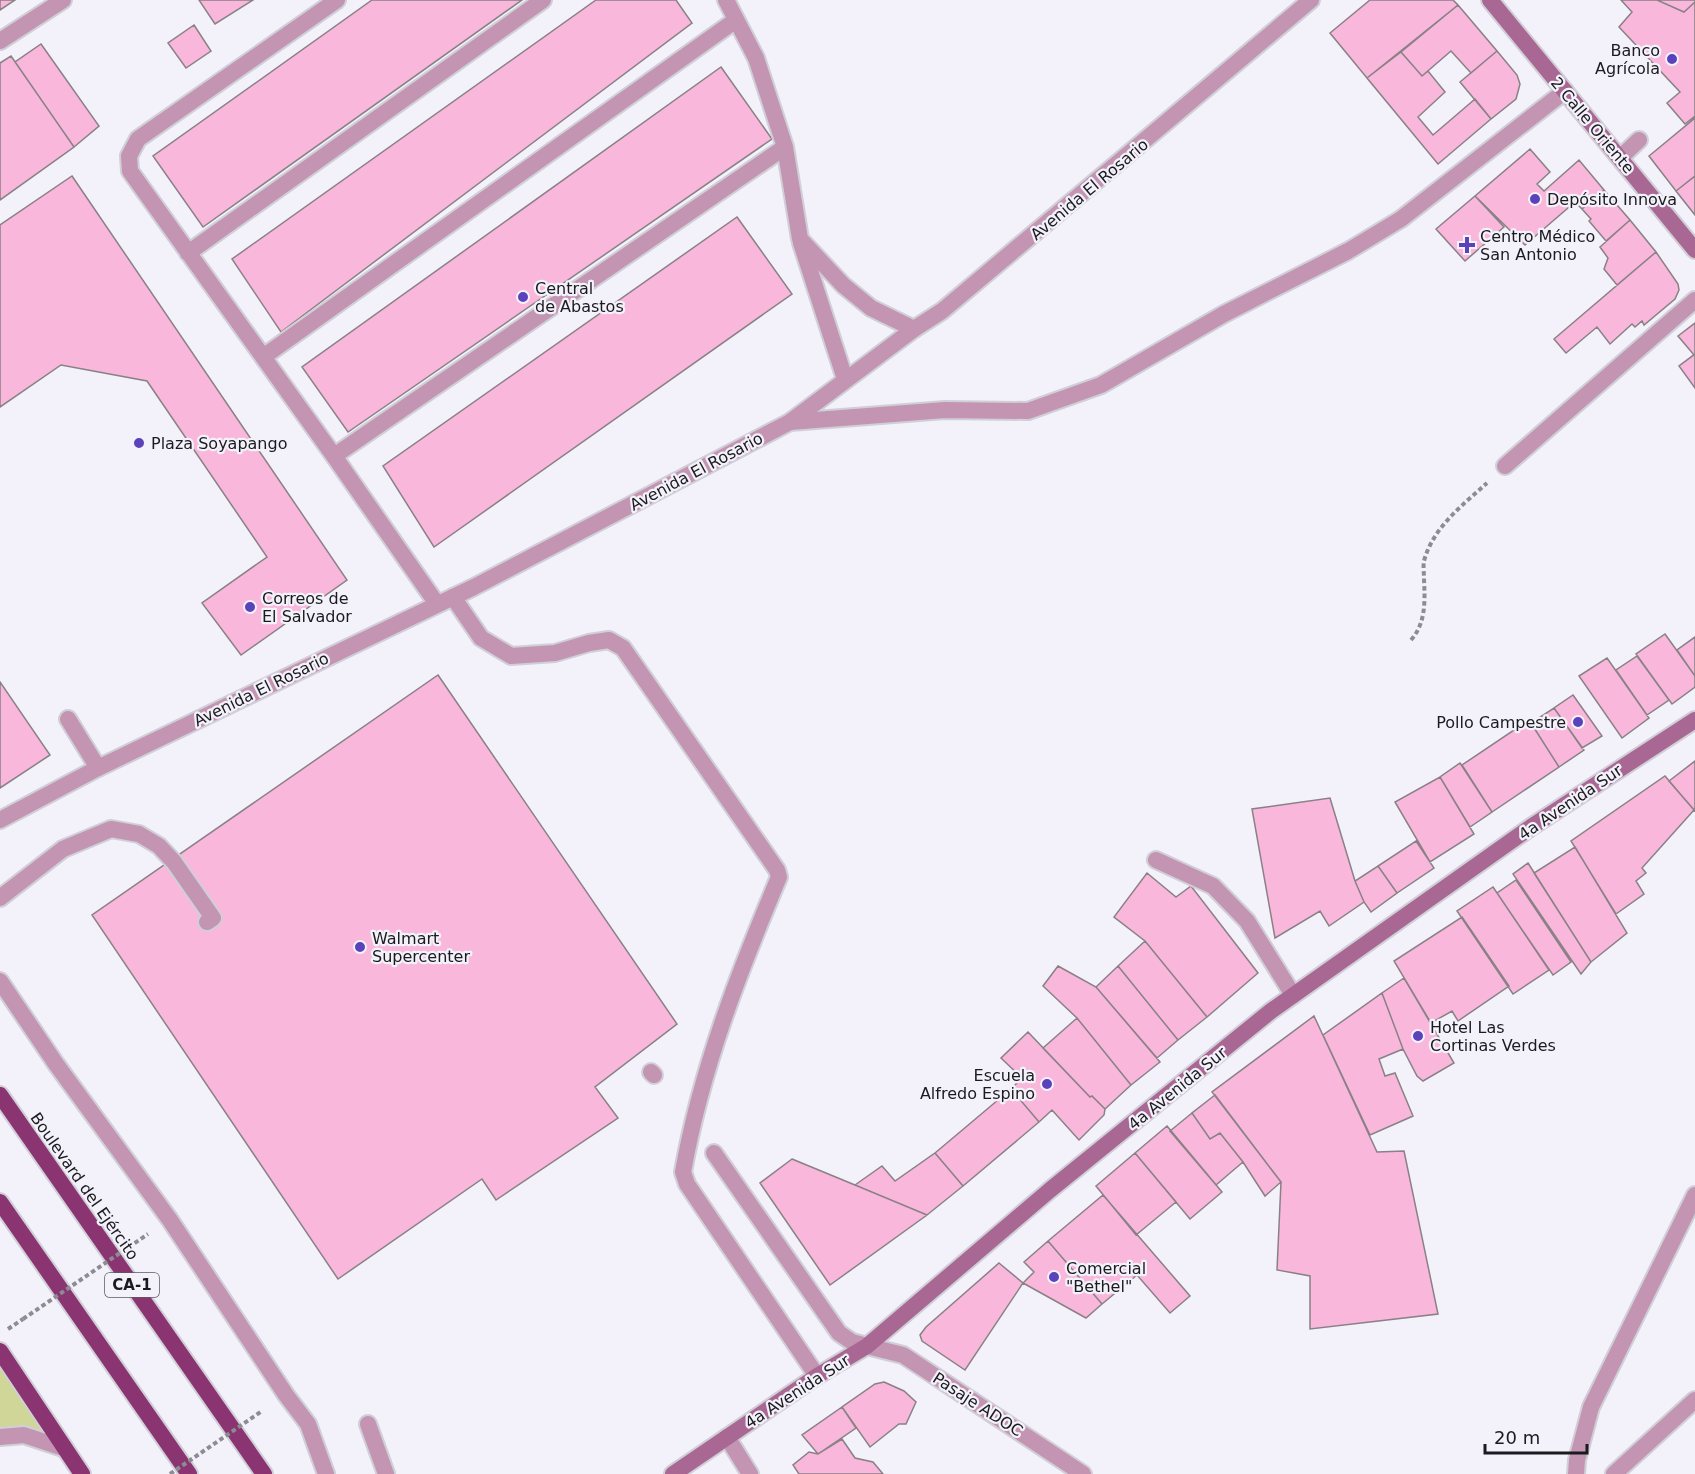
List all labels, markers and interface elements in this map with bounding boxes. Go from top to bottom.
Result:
place label: Banco Agrícola [1595,41,1660,78]
marker: Banco Agrícola [1665,52,1679,66]
street label: 2 Calle Oriente [1547,73,1638,177]
street label: Avenida El Rosario [1027,135,1152,244]
place label: Depósito Innova [1547,190,1677,209]
marker: Depósito Innova [1528,192,1542,206]
place label: Centro Médico San Antonio [1480,227,1595,264]
marker: Centro Médico San Antonio [1458,236,1476,254]
place label: Central de Abastos [535,279,624,316]
marker: Central de Abastos [516,290,530,304]
street label: Avenida El Rosario [627,428,766,515]
place label: Plaza Soyapango [151,434,287,453]
marker: Plaza Soyapango [132,436,146,450]
place label: Correos de El Salvador [262,589,352,626]
marker: Correos de El Salvador [243,600,257,614]
street label: Avenida El Rosario [191,649,332,730]
place label: Pollo Campestre [1436,713,1566,732]
marker: Pollo Campestre [1571,715,1585,729]
street label: 4a Avenida Sur [1515,761,1626,844]
place label: Walmart Supercenter [372,929,470,966]
marker: Walmart Supercenter [353,940,367,954]
place label: Hotel Las Cortinas Verdes [1430,1018,1556,1055]
marker: Hotel Las Cortinas Verdes [1411,1029,1425,1043]
street label: 4a Avenida Sur [1124,1043,1231,1134]
place label: Escuela Alfredo Espino [920,1066,1035,1103]
marker: Escuela Alfredo Espino [1040,1077,1054,1091]
street label: Boulevard del Ejército [26,1109,143,1264]
place label: Comercial "Bethel" [1066,1259,1146,1296]
marker: Comercial "Bethel" [1047,1270,1061,1284]
road number: CA-1 [105,1273,159,1297]
street label: 4a Avenida Sur [741,1350,853,1432]
street label: Pasaje ADOC [929,1368,1026,1441]
scale bar [1485,1417,1587,1455]
text: 20 m [1494,1427,1540,1448]

